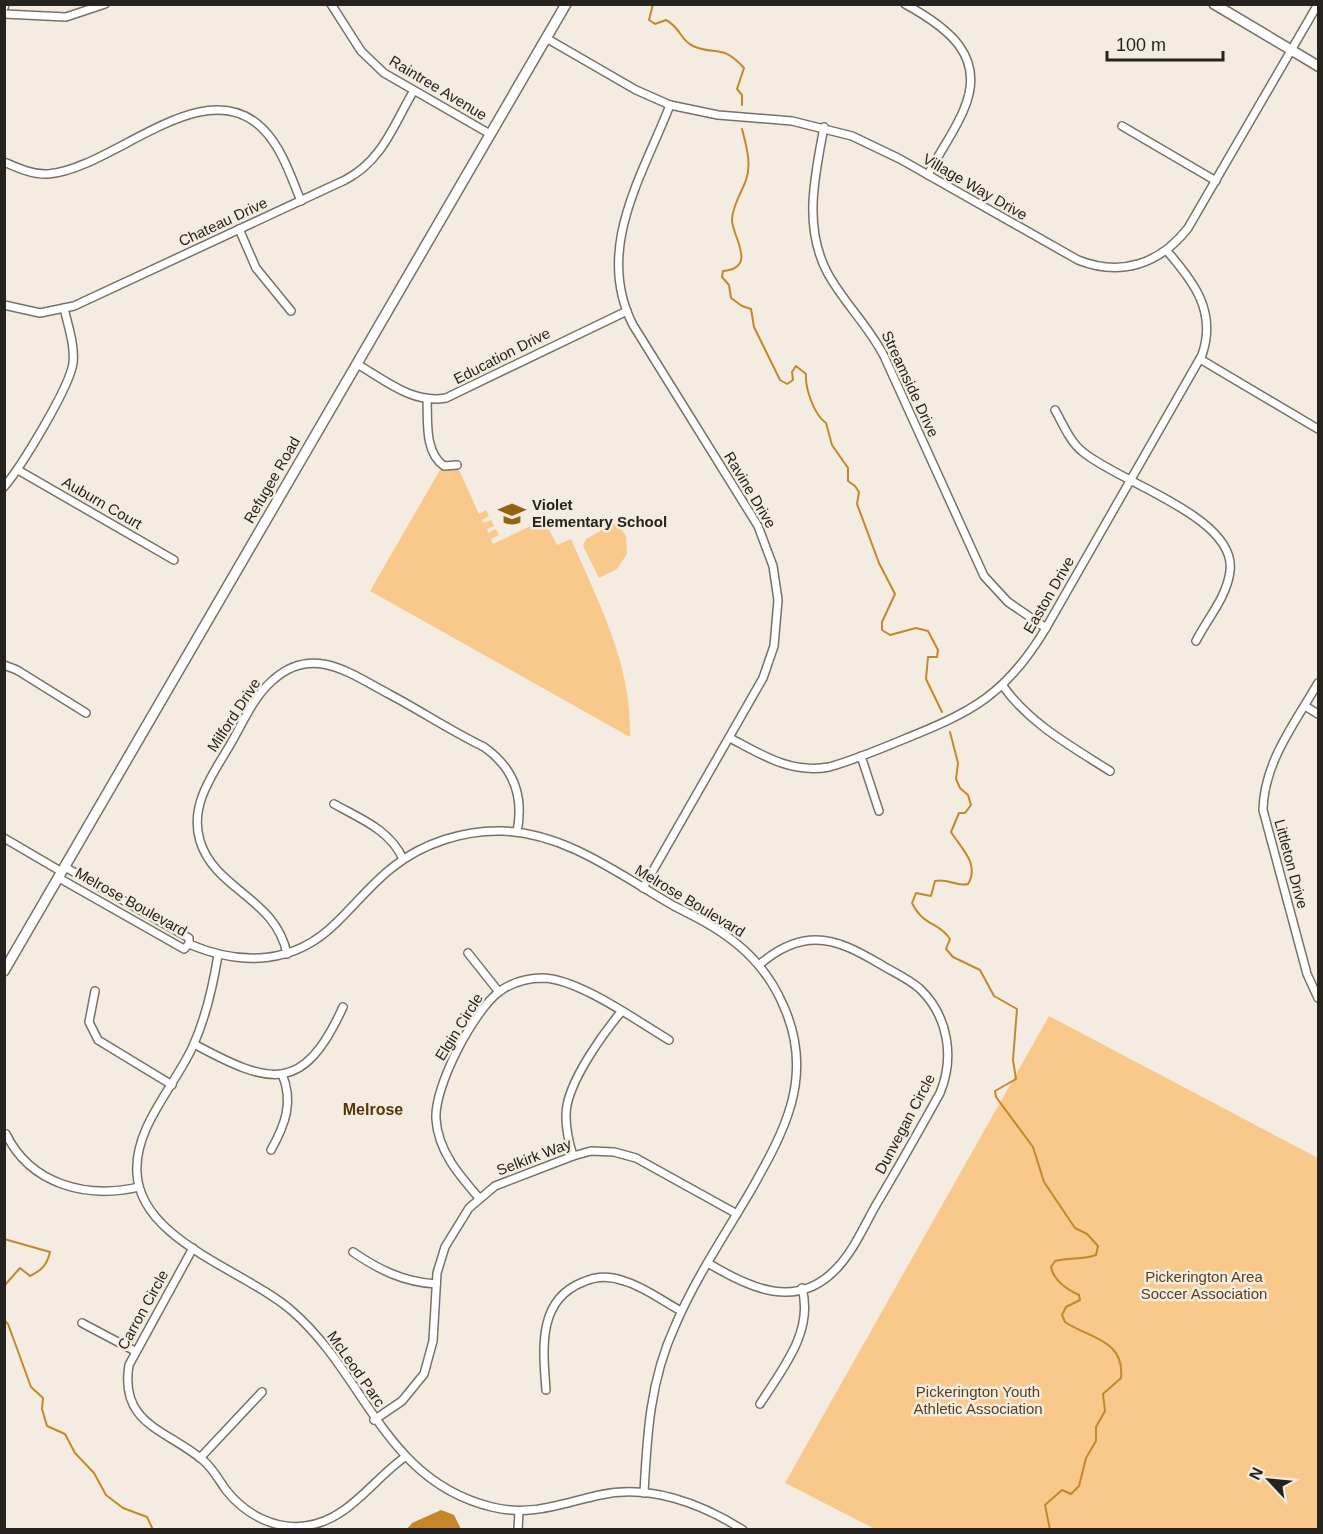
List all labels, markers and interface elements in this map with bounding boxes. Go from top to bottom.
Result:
scale bar [1107,24,1222,62]
text: 100 m [1116,35,1166,55]
street label: Raintree Avenue [386,52,490,123]
street label: Village Way Drive [920,150,1030,223]
street label: Chateau Drive [176,194,270,250]
street label: Education Drive [451,324,553,387]
street label: Streamside Drive [878,328,942,440]
street label: Refugee Road [240,434,303,526]
street label: Ravine Drive [721,449,780,531]
street label: Auburn Court [59,473,146,533]
place label: Violet Elementary School [532,496,667,530]
school or university icon: Violet Elementary School [497,499,527,529]
street label: Easton Drive [1020,553,1077,636]
street label: Milford Drive [204,675,264,755]
street label: Littleton Drive [1271,817,1312,910]
street label: Melrose Boulevard [632,861,748,940]
street label: Melrose Boulevard [72,864,190,939]
street label: Elgin Circle [431,990,486,1063]
street label: Dunvegan Circle [871,1071,938,1177]
district label: Melrose [343,1101,403,1118]
street label: Selkirk Way [494,1134,574,1179]
street label: Carron Circle [114,1267,171,1353]
park label: Pickerington Area Soccer Association [1141,1268,1267,1302]
street label: McLeod Parc [324,1328,389,1410]
park label: Pickerington Youth Athletic Association [913,1383,1043,1417]
north arrow [1239,1450,1299,1510]
text: N [1246,1465,1266,1483]

